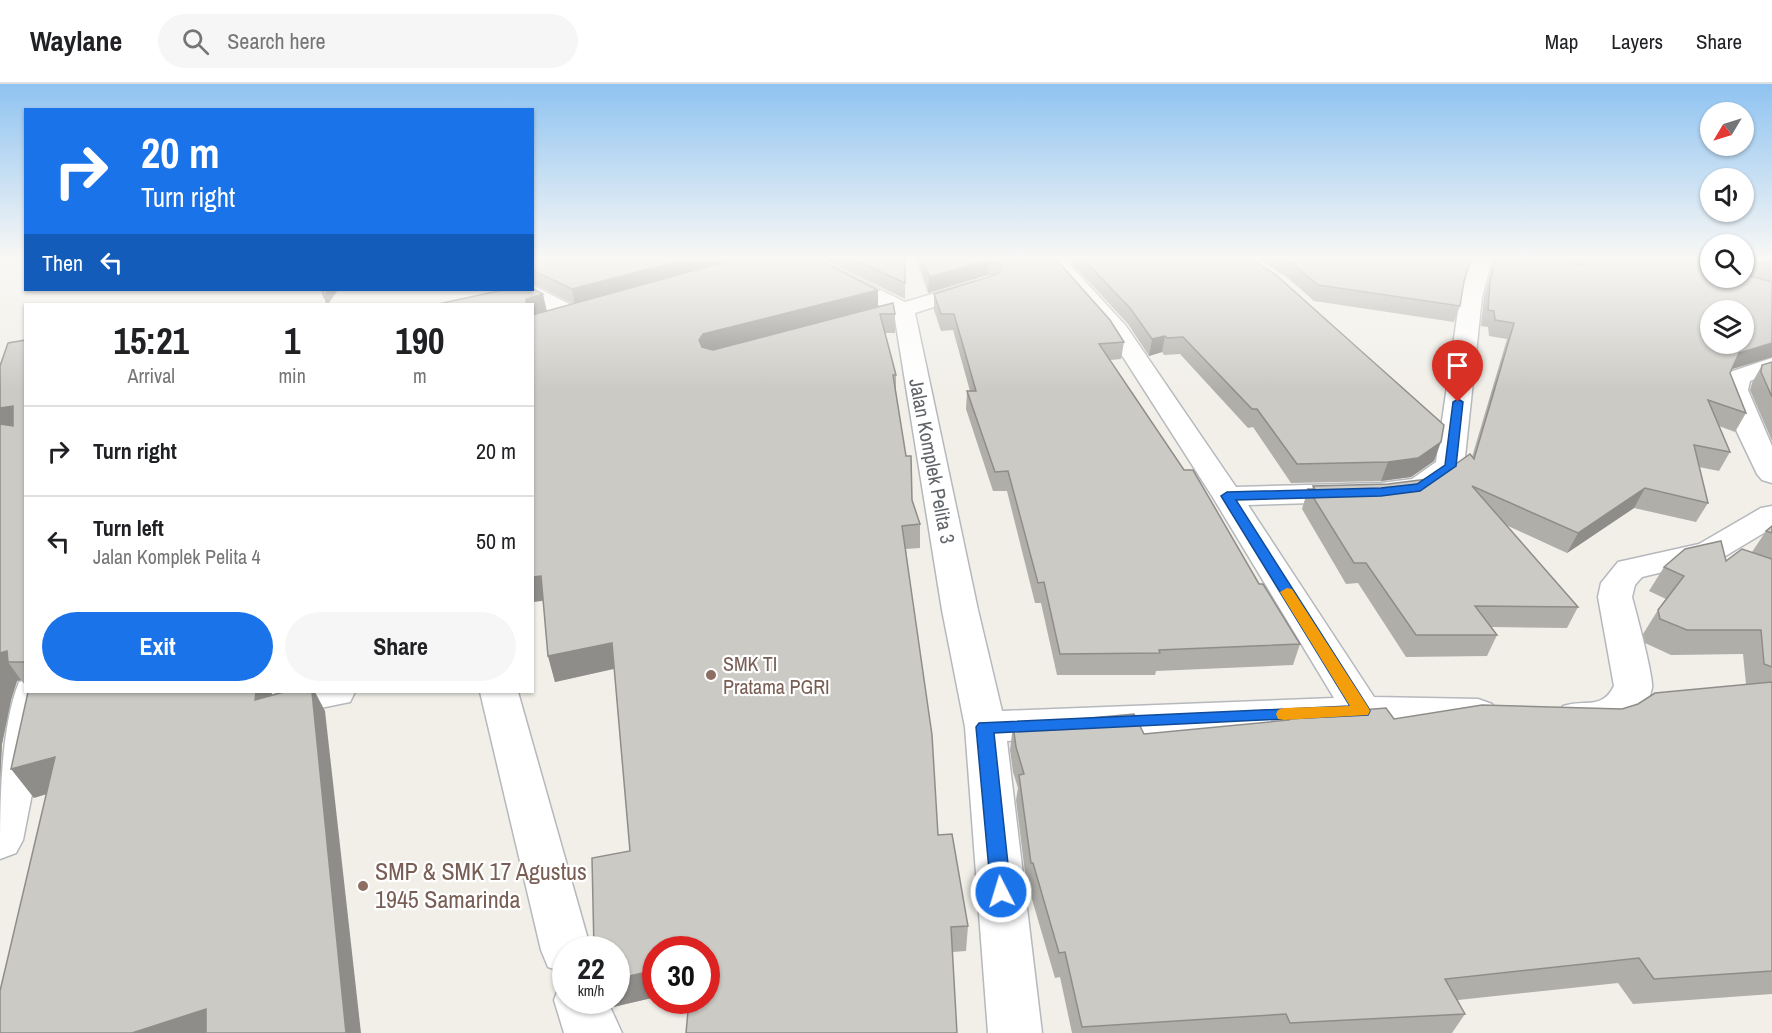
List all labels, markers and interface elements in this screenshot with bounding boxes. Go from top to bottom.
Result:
search box [158,14,578,68]
text: Waylane [30,22,122,60]
icon: search [179,25,212,58]
text: Search here [227,26,326,56]
text: Map [1545,27,1578,56]
text: Layers [1611,27,1663,56]
text: Share [1696,27,1742,56]
north arrow [1700,102,1754,156]
map controls [1700,102,1754,354]
text: 20 m [141,125,220,181]
icon: right [42,132,120,210]
button: sound [1700,168,1754,222]
text: Turn right [141,179,235,215]
button: search [1700,234,1754,288]
icon: left [95,246,128,279]
text: Then [42,248,83,278]
button: layers [1700,300,1754,354]
text: 15:21 [113,317,189,365]
text: 1 [284,317,300,365]
text: 190 [395,317,445,365]
pin [1432,340,1483,402]
icon: arrive [1441,349,1474,382]
text: Arrival [128,362,175,389]
text: min [278,362,306,389]
text: m [413,362,427,389]
street label: Jalan Komplek Pelita 3 [903,376,962,546]
icon: right [42,435,75,468]
text: Turn right [93,436,177,466]
text: 20 m [476,436,516,466]
text: Turn left [93,513,164,543]
icon: left [42,525,75,558]
text: 50 m [476,526,516,556]
text: Jalan Komplek Pelita 4 [93,543,261,570]
button: Exit [42,612,273,681]
button: Share [285,612,516,681]
place label: SMK TI Pratama PGRI [723,650,830,700]
marker: SMK TI Pratama PGRI [704,668,718,682]
place label: SMP & SMK 17 Agustus 1945 Samarinda [375,855,587,915]
position arrow [969,860,1033,924]
marker: SMP & SMK 17 Agustus 1945 Samarinda [356,879,370,893]
speed limit sign: 30 [642,936,720,1014]
text: 22 [577,948,605,988]
text: km/h [578,980,604,1001]

